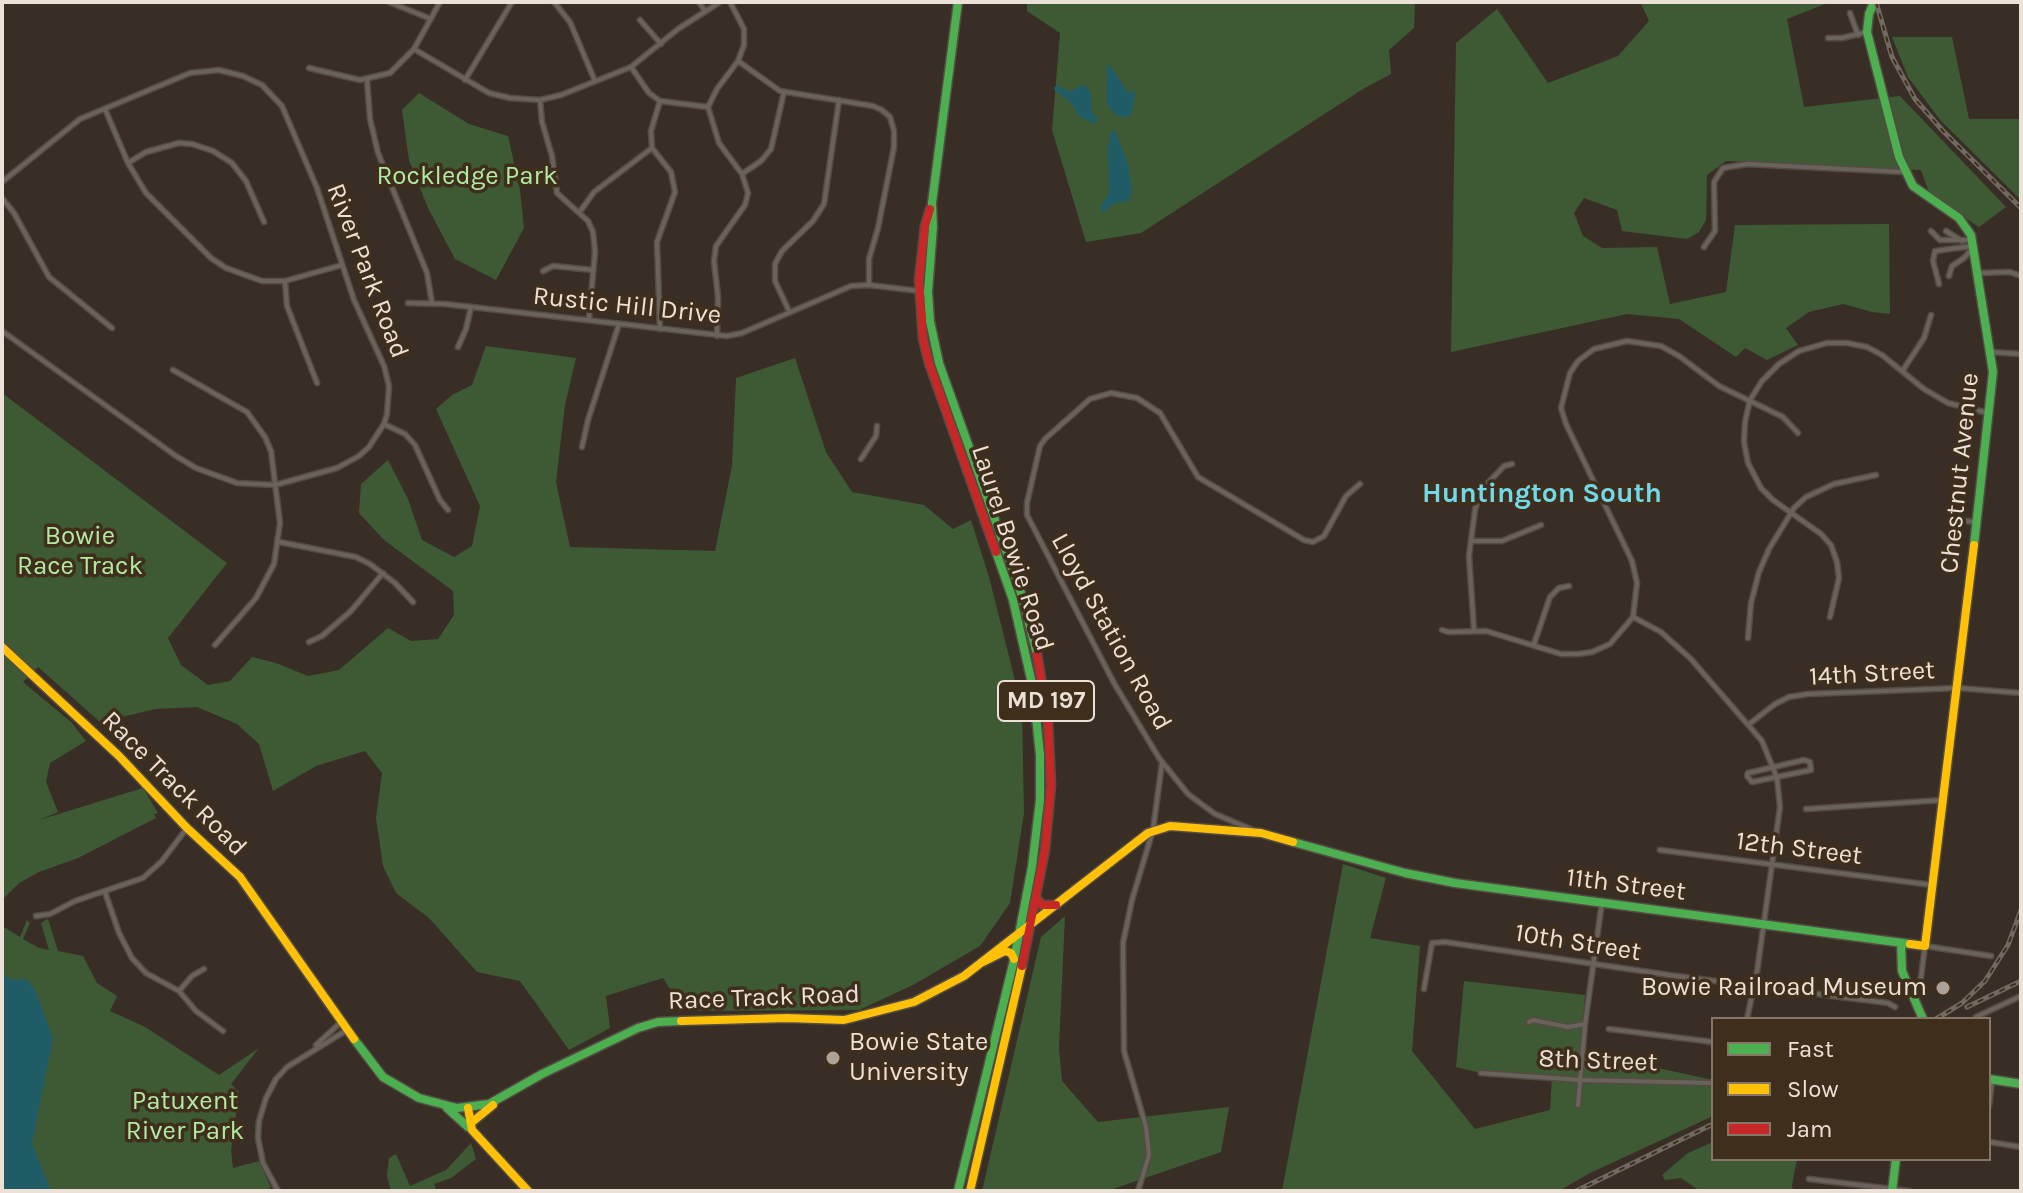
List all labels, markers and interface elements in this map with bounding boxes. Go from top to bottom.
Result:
park label: Rockledge Park [376,161,558,193]
street label: River Park Road [319,179,415,363]
street label: Rustic Hill Drive [531,281,723,331]
street label: Chestnut Avenue [1934,371,1986,575]
street label: Laurel Bowie Road [964,441,1060,655]
district label: Huntington South [1422,477,1662,511]
park label: Bowie Race Track [17,521,143,582]
street label: Lloyd Station Road [1044,528,1178,736]
street label: 14th Street [1808,655,1936,693]
road number: MD 197 [998,681,1094,721]
street label: Race Track Road [95,705,253,863]
street label: 12th Street [1734,826,1864,872]
street label: 11th Street [1564,862,1688,908]
street label: 10th Street [1513,918,1643,968]
place label: Bowie Railroad Museum [1641,972,1927,1004]
street label: Race Track Road [667,979,861,1017]
marker: Bowie Railroad Museum [1934,979,1952,997]
legend [1711,1017,1991,1161]
place label: Bowie State University [849,1027,988,1088]
text: Fast [1787,1035,1834,1063]
street label: 8th Street [1538,1043,1658,1079]
marker: Bowie State University [824,1049,842,1067]
text: Slow [1787,1075,1839,1103]
park label: Patuxent River Park [126,1086,244,1148]
text: Jam [1787,1115,1832,1143]

